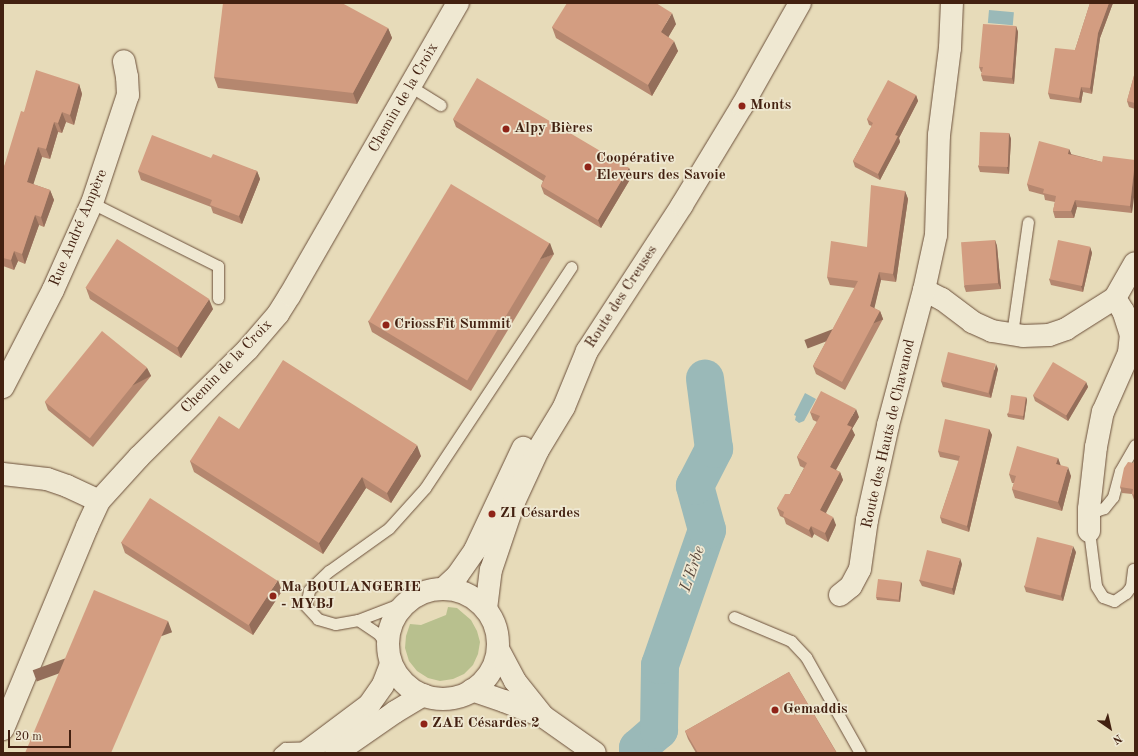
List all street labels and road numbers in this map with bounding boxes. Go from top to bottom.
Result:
street label: Chemin de la Croix [365,40,443,156]
street label: Rue André Ampère [46,167,112,289]
street label: Route des Creuses [582,242,662,352]
street label: Chemin de la Croix [178,316,276,418]
street label: Route des Hauts de Chavanod [858,338,920,530]

